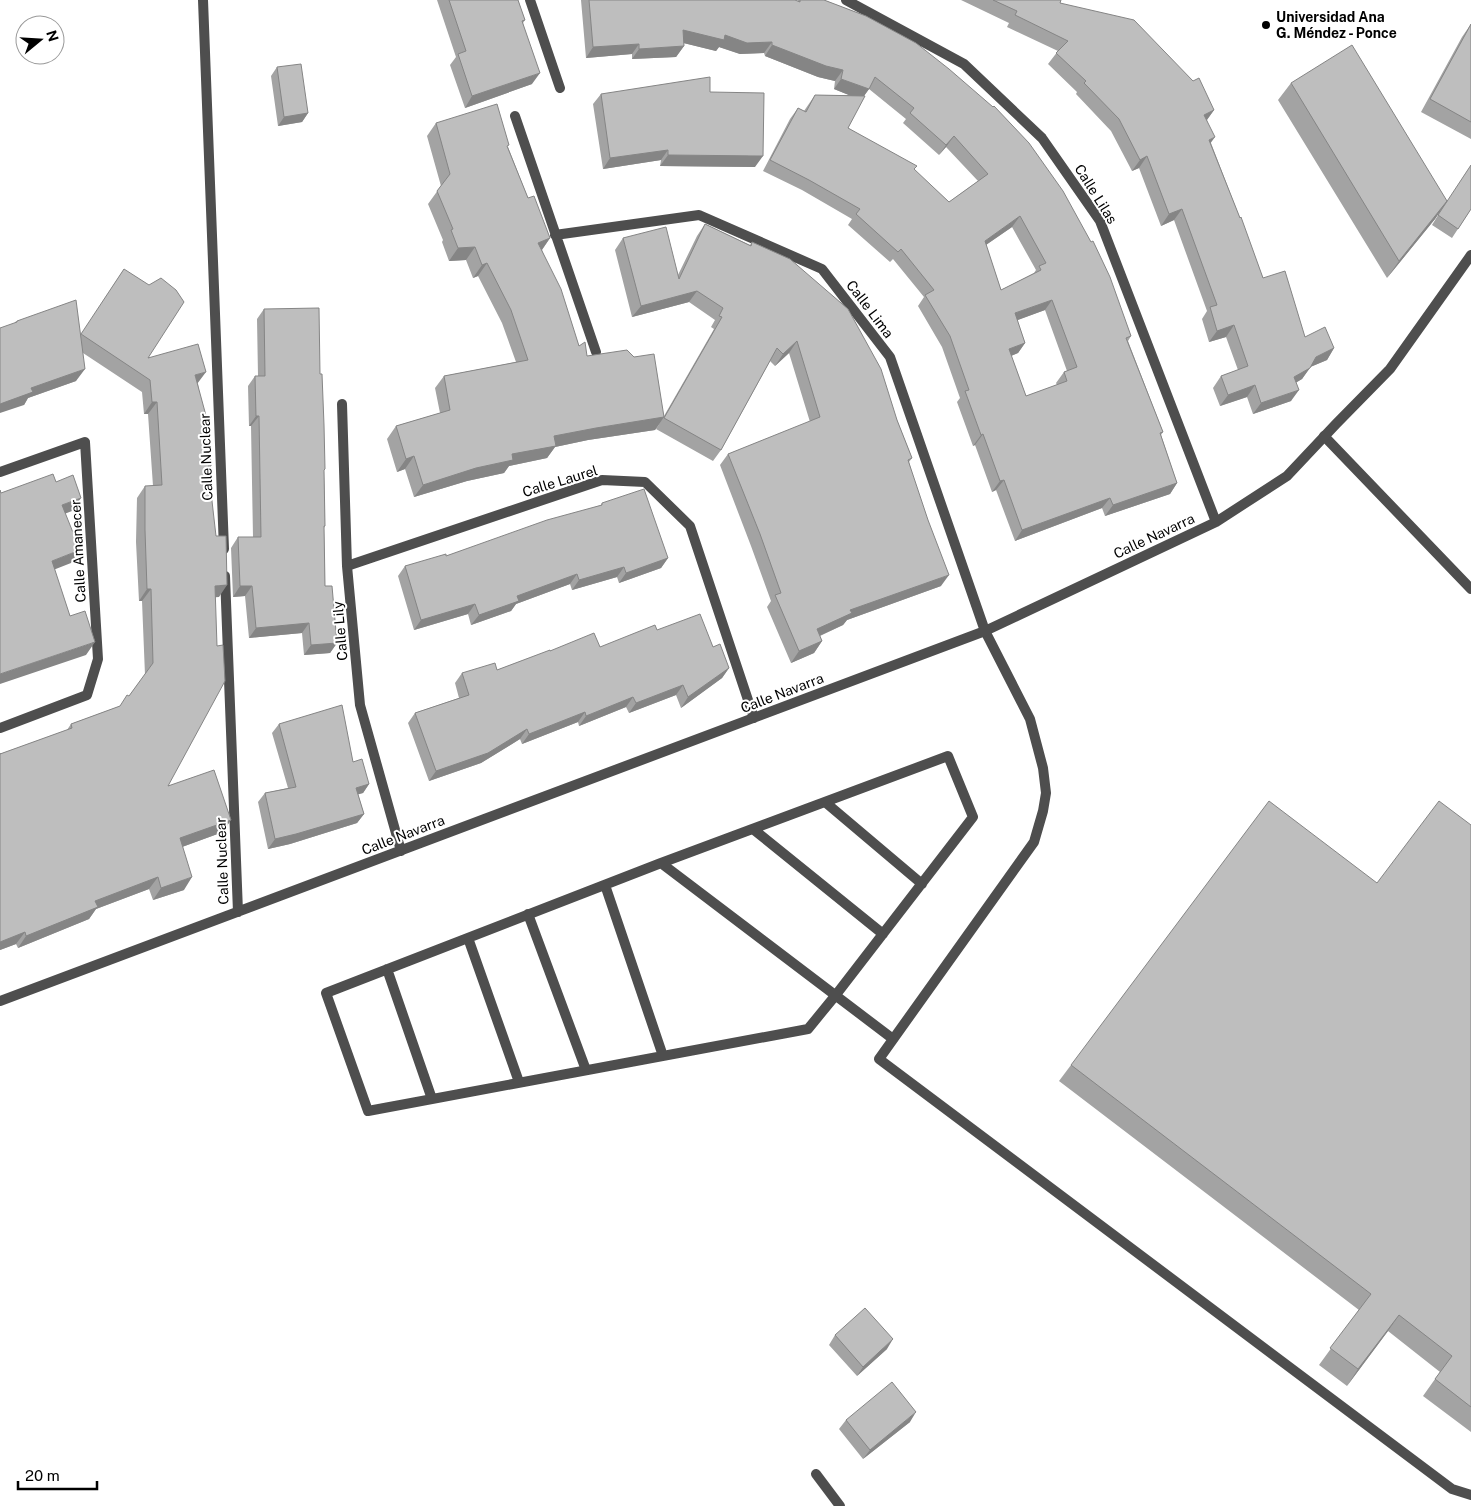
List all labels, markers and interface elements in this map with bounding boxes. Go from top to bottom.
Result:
place label: Universidad Ana G. Méndez - Ponce [1276,9,1397,41]
north arrow [15,15,65,65]
marker: Universidad Ana G. Méndez - Ponce [1260,19,1272,31]
text: N [43,28,62,44]
street label: Calle Lilas [1071,161,1121,227]
street label: Calle Lima [843,277,897,341]
street label: Calle Nuclear [196,413,216,501]
street label: Calle Laurel [520,462,600,500]
street label: Calle Amanecer [67,499,89,603]
street label: Calle Navarra [1111,510,1197,562]
street label: Calle Lily [329,600,351,661]
street label: Calle Navarra [738,670,826,716]
street label: Calle Navarra [359,812,447,858]
street label: Calle Nuclear [212,817,232,905]
scale bar [18,1458,96,1490]
text: 20 m [25,1467,60,1484]

